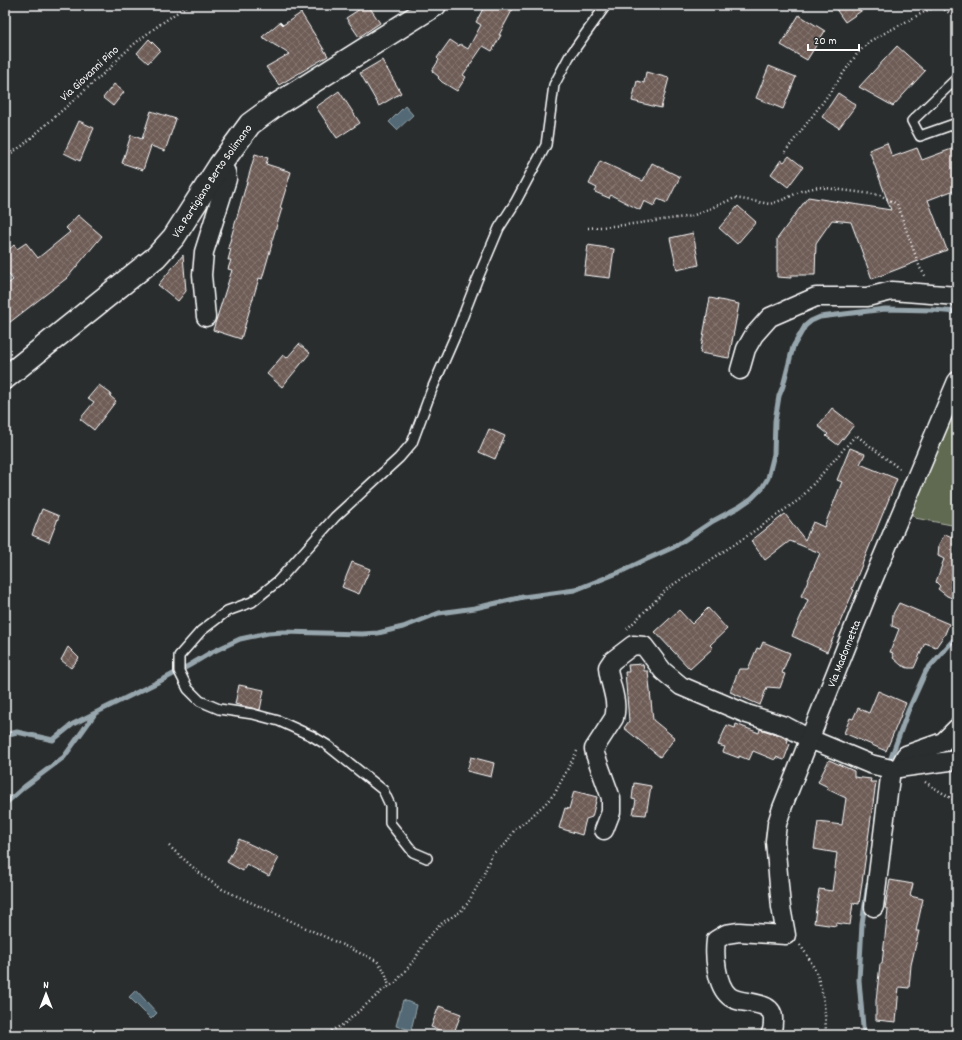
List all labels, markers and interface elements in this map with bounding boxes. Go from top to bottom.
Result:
scale bar [808,26,859,52]
text: 20 m [814,33,837,50]
street label: Via Giovanni Pino [57,42,123,106]
street label: Via Partigiano Berto Solimano [168,121,257,242]
street label: Via Madonnetta [824,618,866,690]
north arrow [26,974,66,1014]
text: N [43,978,49,994]

